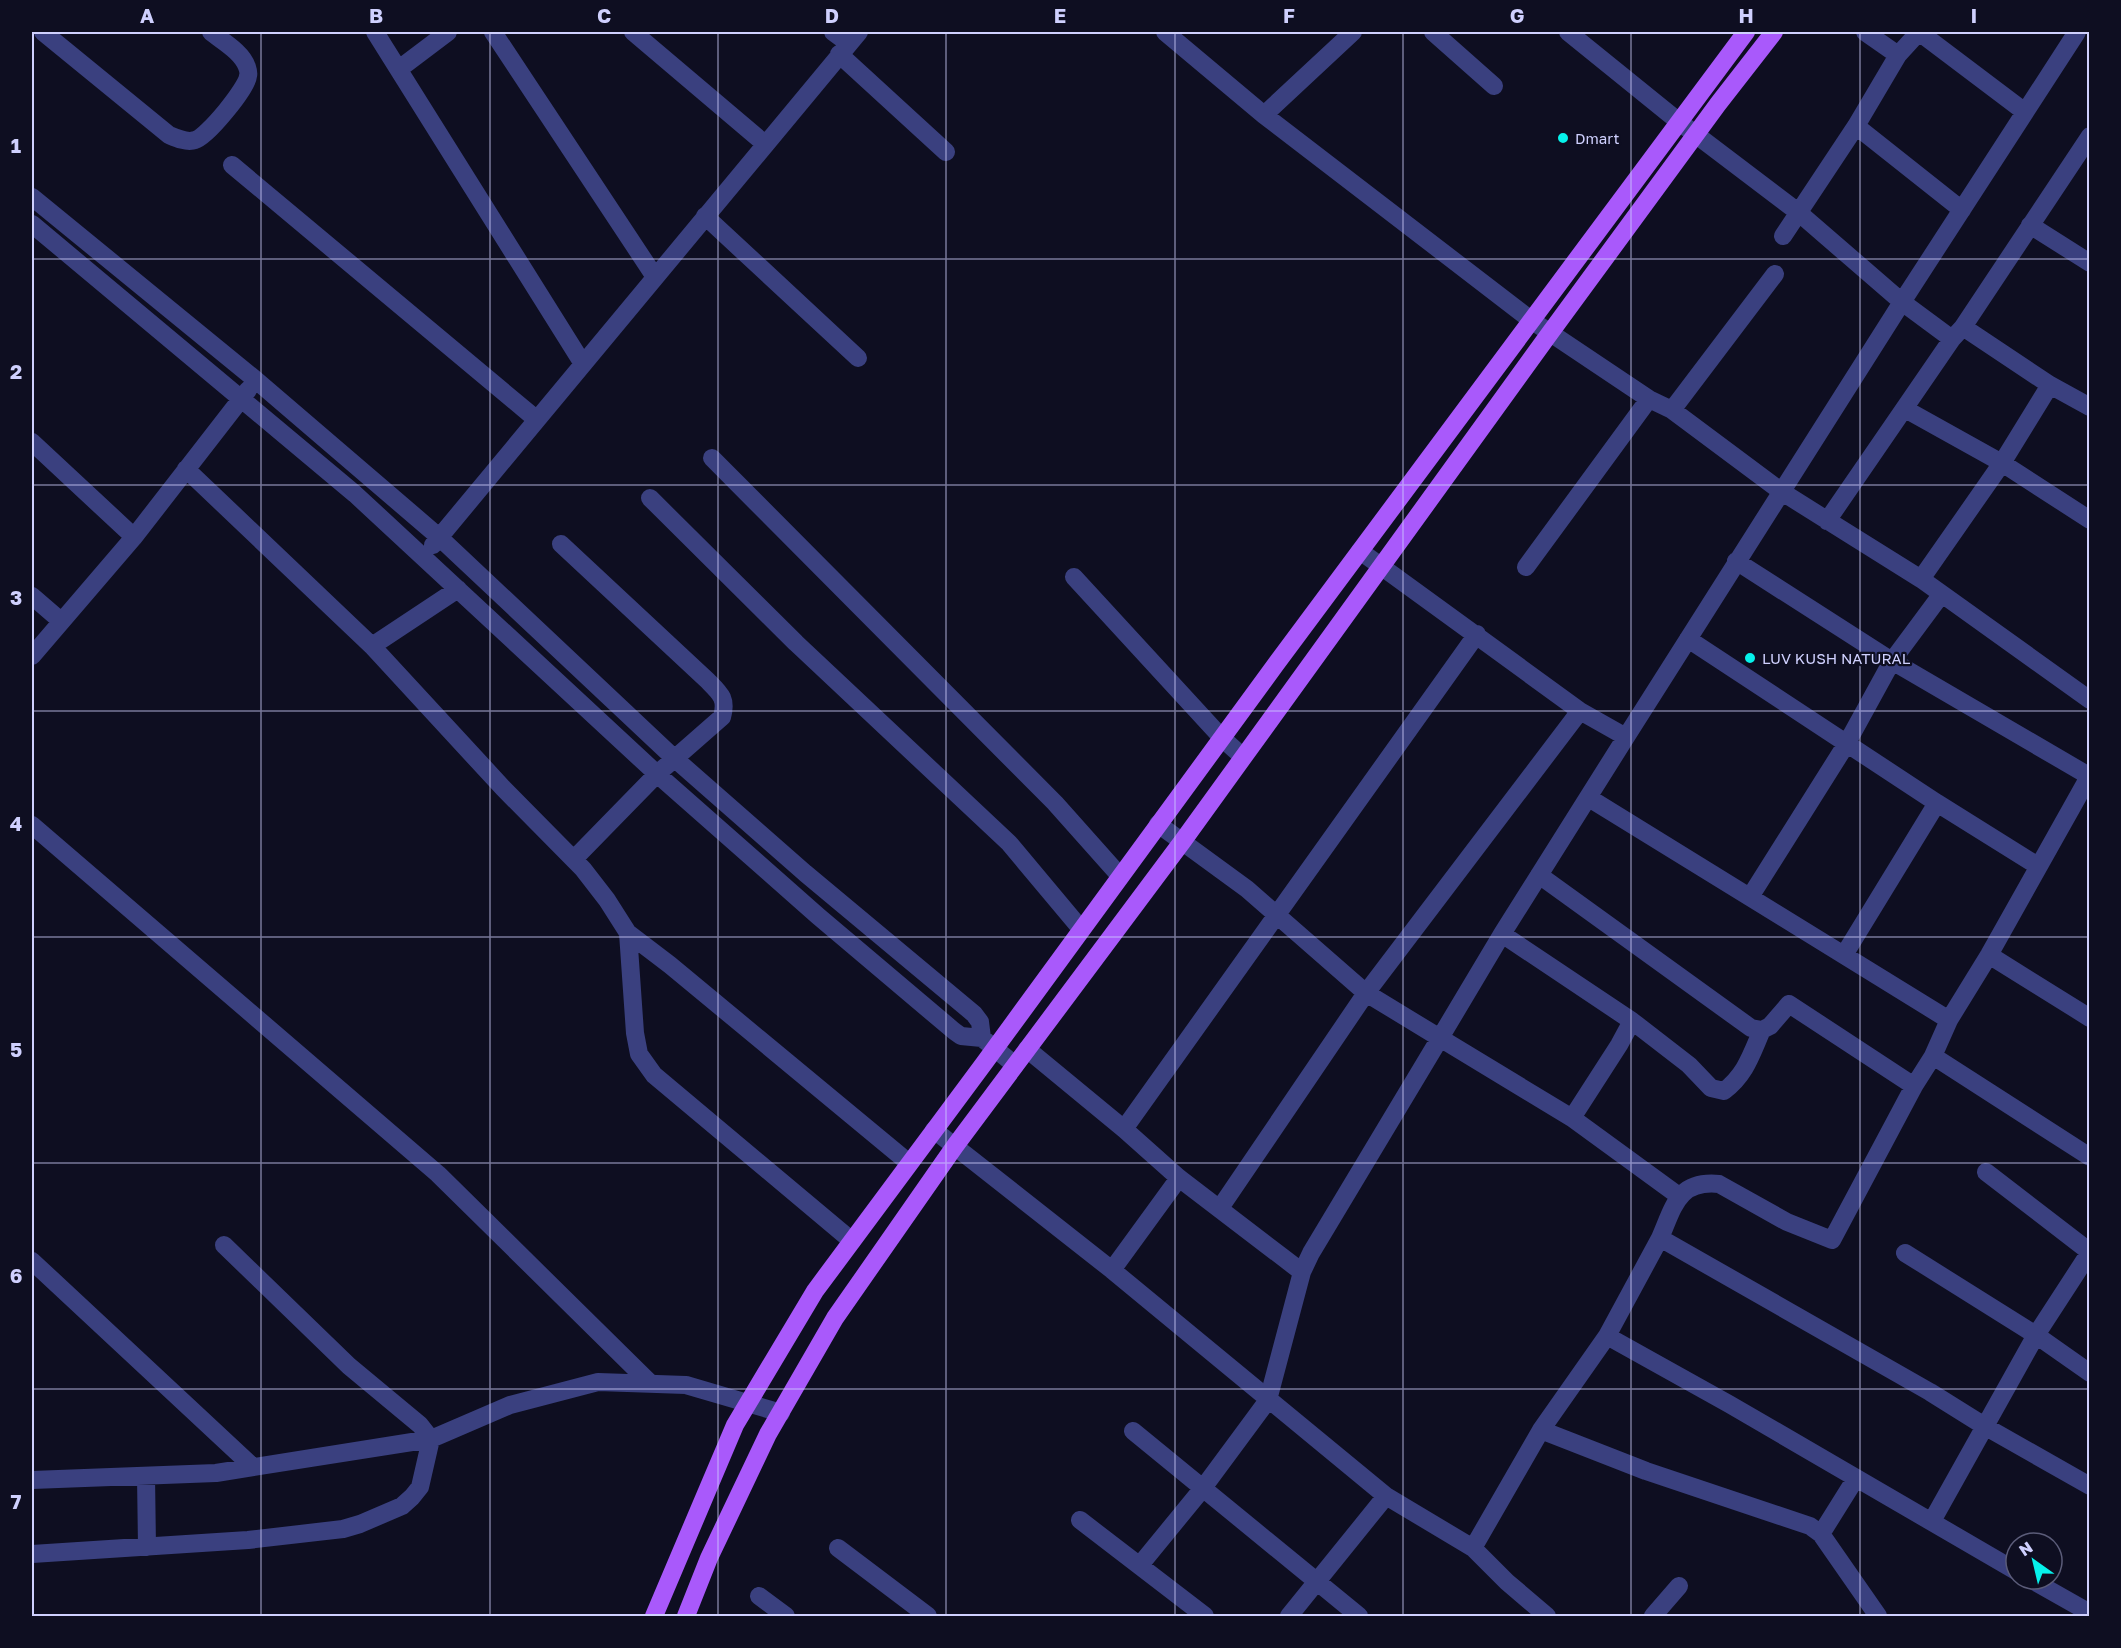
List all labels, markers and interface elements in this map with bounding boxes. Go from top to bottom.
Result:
text: A [140,3,154,27]
text: B [369,3,383,27]
text: C [597,3,611,27]
text: D [825,3,839,27]
text: E [1054,3,1066,27]
text: F [1283,3,1295,27]
text: G [1510,3,1524,27]
text: H [1738,3,1754,27]
text: I [1971,3,1977,27]
place label: Dmart [1575,129,1619,147]
marker: Dmart [1556,131,1570,145]
text: 1 [11,133,21,157]
text: 2 [10,359,22,383]
text: 3 [10,585,22,609]
place label: LUV KUSH NATURAL [1762,649,1911,667]
marker: LUV KUSH NATURAL [1743,651,1757,665]
text: 4 [10,811,22,835]
text: 5 [10,1037,22,1061]
text: 6 [10,1263,22,1287]
text: 7 [11,1489,22,1513]
north arrow [2004,1531,2064,1591]
text: N [2015,1537,2036,1560]

